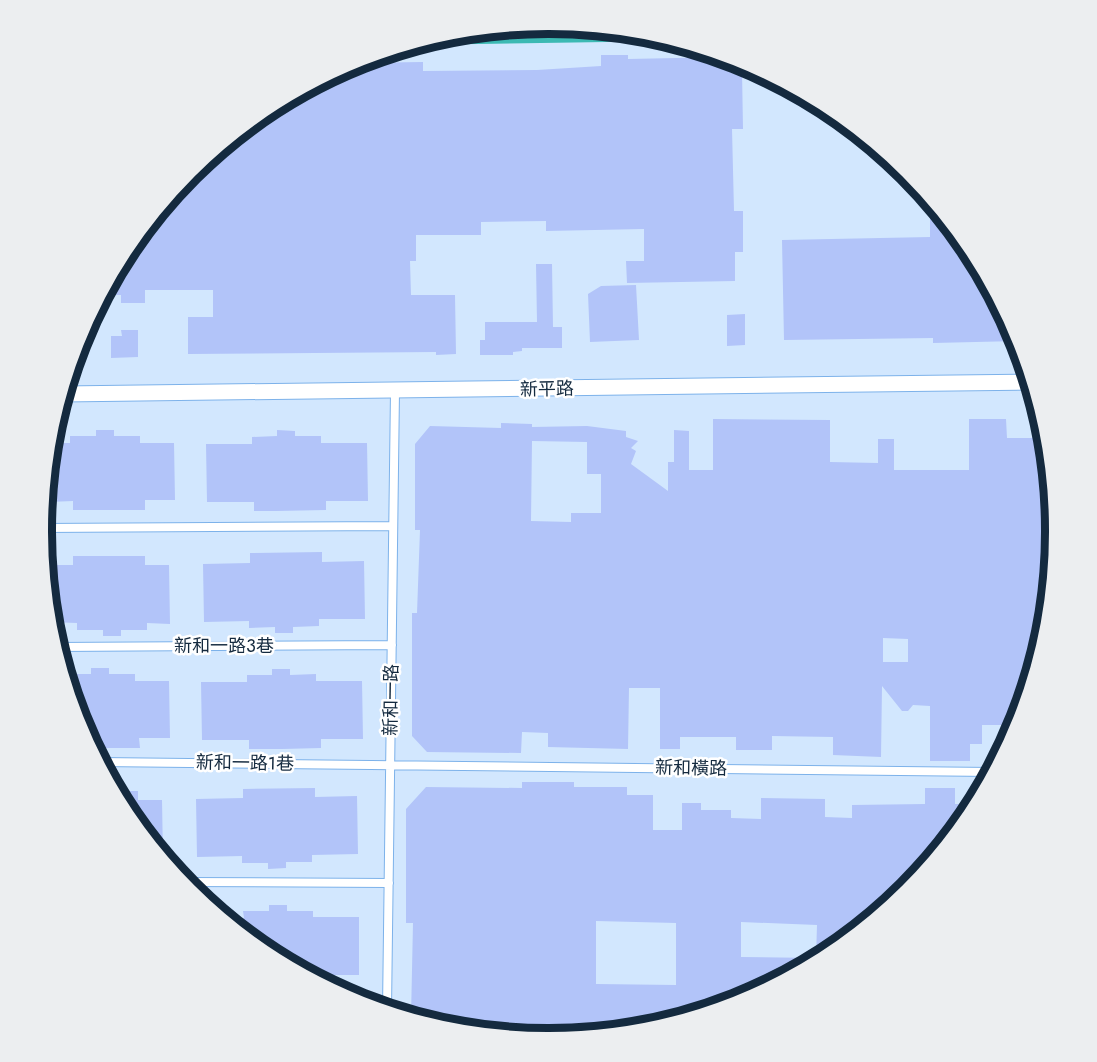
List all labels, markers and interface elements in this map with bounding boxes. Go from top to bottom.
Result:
street label: 新平路 [520,376,574,402]
street label: 新和一路3巷 [174,633,274,659]
street label: 新和一路 [377,664,405,736]
street label: 新和一路1巷 [196,749,294,777]
street label: 新和橫路 [655,754,727,782]

